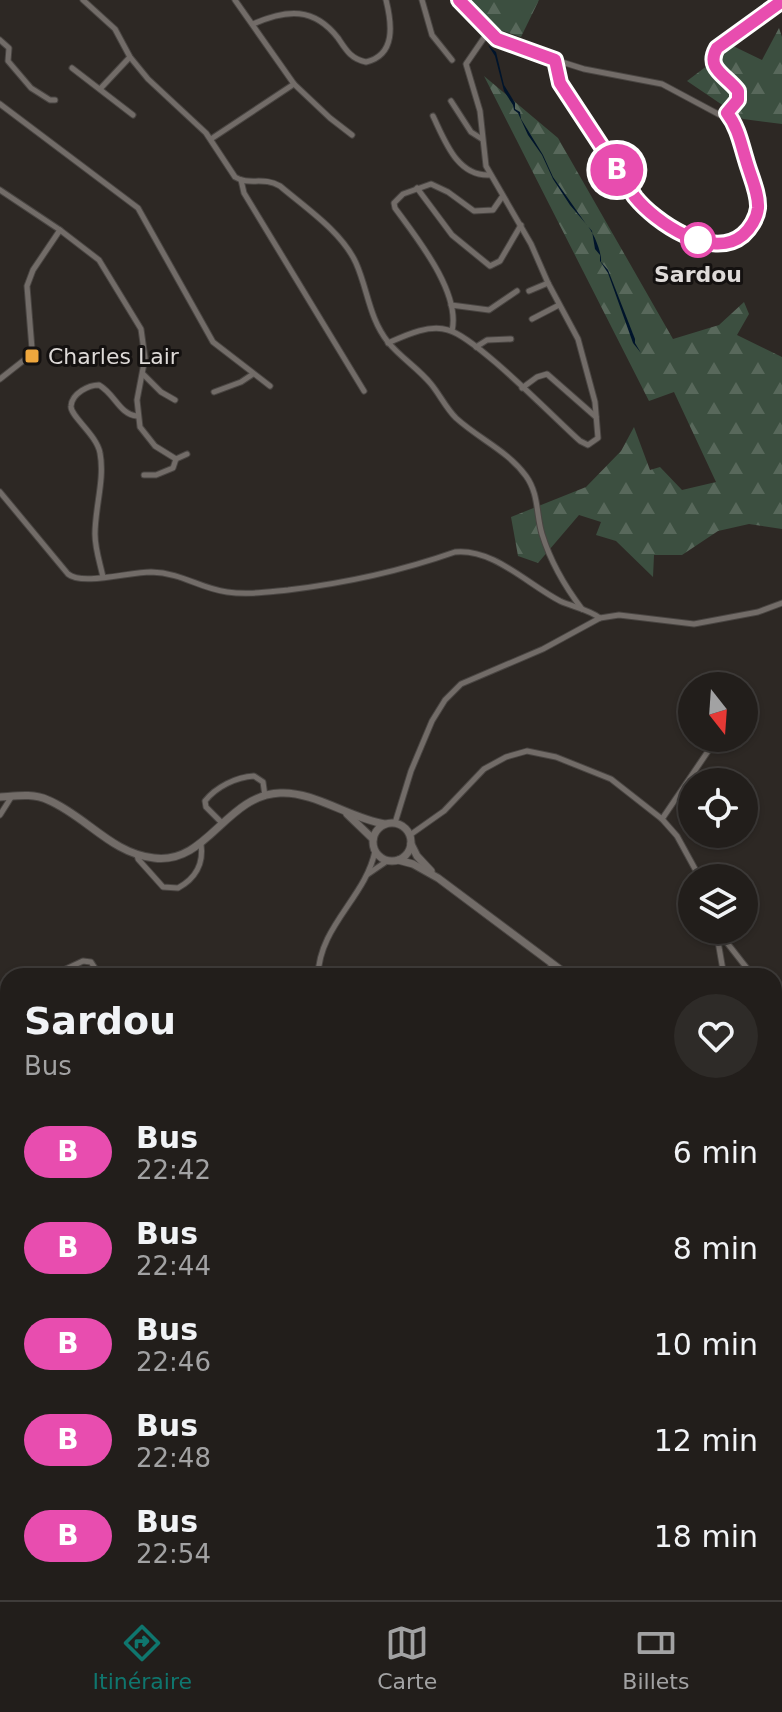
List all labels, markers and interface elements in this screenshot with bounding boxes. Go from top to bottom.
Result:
line badge: B [591,144,643,196]
text: B [606,153,628,186]
marker: Sardou [681,223,715,257]
place label: Sardou [654,262,742,287]
place label: Charles Lair [48,344,180,369]
marker: Charles Lair [23,347,41,365]
north arrow [678,672,758,752]
map controls [678,672,758,944]
button: locate [678,768,758,848]
button: layers [678,864,758,944]
button: heart [674,994,758,1078]
text: Sardou [24,999,176,1043]
text: Bus [24,1051,72,1081]
text: Bus [136,1120,198,1155]
text: B [57,1135,79,1168]
text: 6 min [673,1135,758,1170]
text: 22:42 [136,1155,211,1185]
text: Bus [136,1216,198,1251]
text: B [57,1231,79,1264]
text: 8 min [673,1231,758,1266]
text: 22:44 [136,1251,211,1281]
text: Bus [136,1312,198,1347]
text: B [57,1327,79,1360]
text: 10 min [654,1327,758,1362]
text: 22:46 [136,1347,211,1377]
text: Bus [136,1408,198,1443]
text: B [57,1423,79,1456]
text: 12 min [654,1423,758,1458]
text: 22:48 [136,1443,211,1473]
text: Bus [136,1504,198,1539]
text: B [57,1519,79,1552]
text: 18 min [654,1519,758,1554]
text: 22:54 [136,1539,211,1569]
tab: Itinéraire [93,1621,192,1694]
tab: Carte [377,1621,437,1694]
tab: Billets [622,1621,689,1694]

